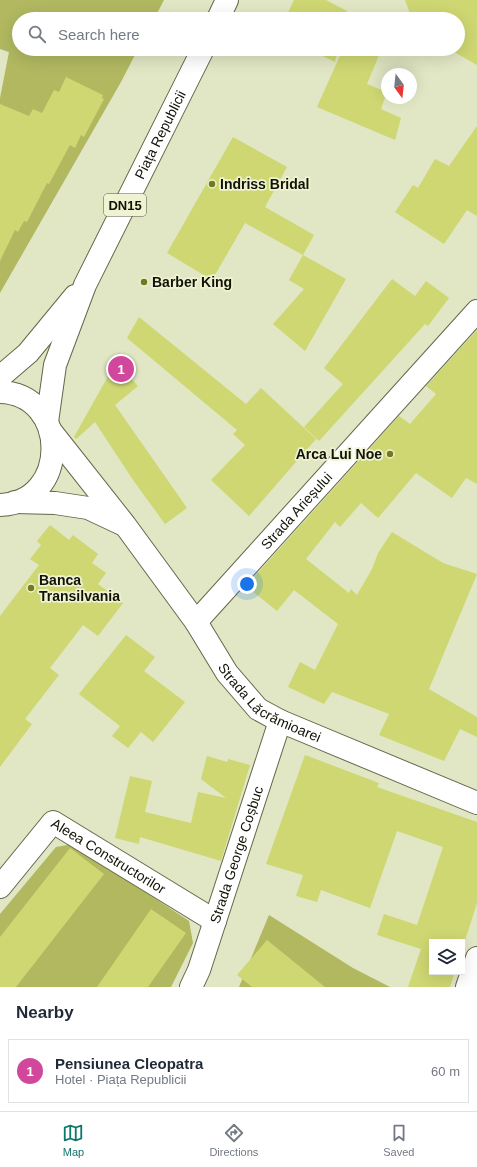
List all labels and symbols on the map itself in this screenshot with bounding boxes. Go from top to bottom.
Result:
north arrow [381,68,417,104]
street label: Piața Republicii [131,88,189,182]
place label: Indriss Bridal [220,176,309,192]
marker: Indriss Bridal [207,179,217,189]
road number: DN15 [104,194,146,216]
place label: Barber King [152,274,232,290]
marker: Barber King [139,277,149,287]
pin: 1 [108,354,134,384]
place label: Arca Lui Noe [296,446,382,462]
marker: Arca Lui Noe [385,449,395,459]
street label: Strada Arieșului [258,469,335,552]
place label: Banca Transilvania [39,572,120,604]
your location [237,574,257,594]
marker: Banca Transilvania [26,583,36,593]
street label: Strada Lăcrămioarei [215,660,323,745]
street label: Strada George Coșbuc [207,784,266,925]
street label: Aleea Constructorilor [49,815,169,897]

